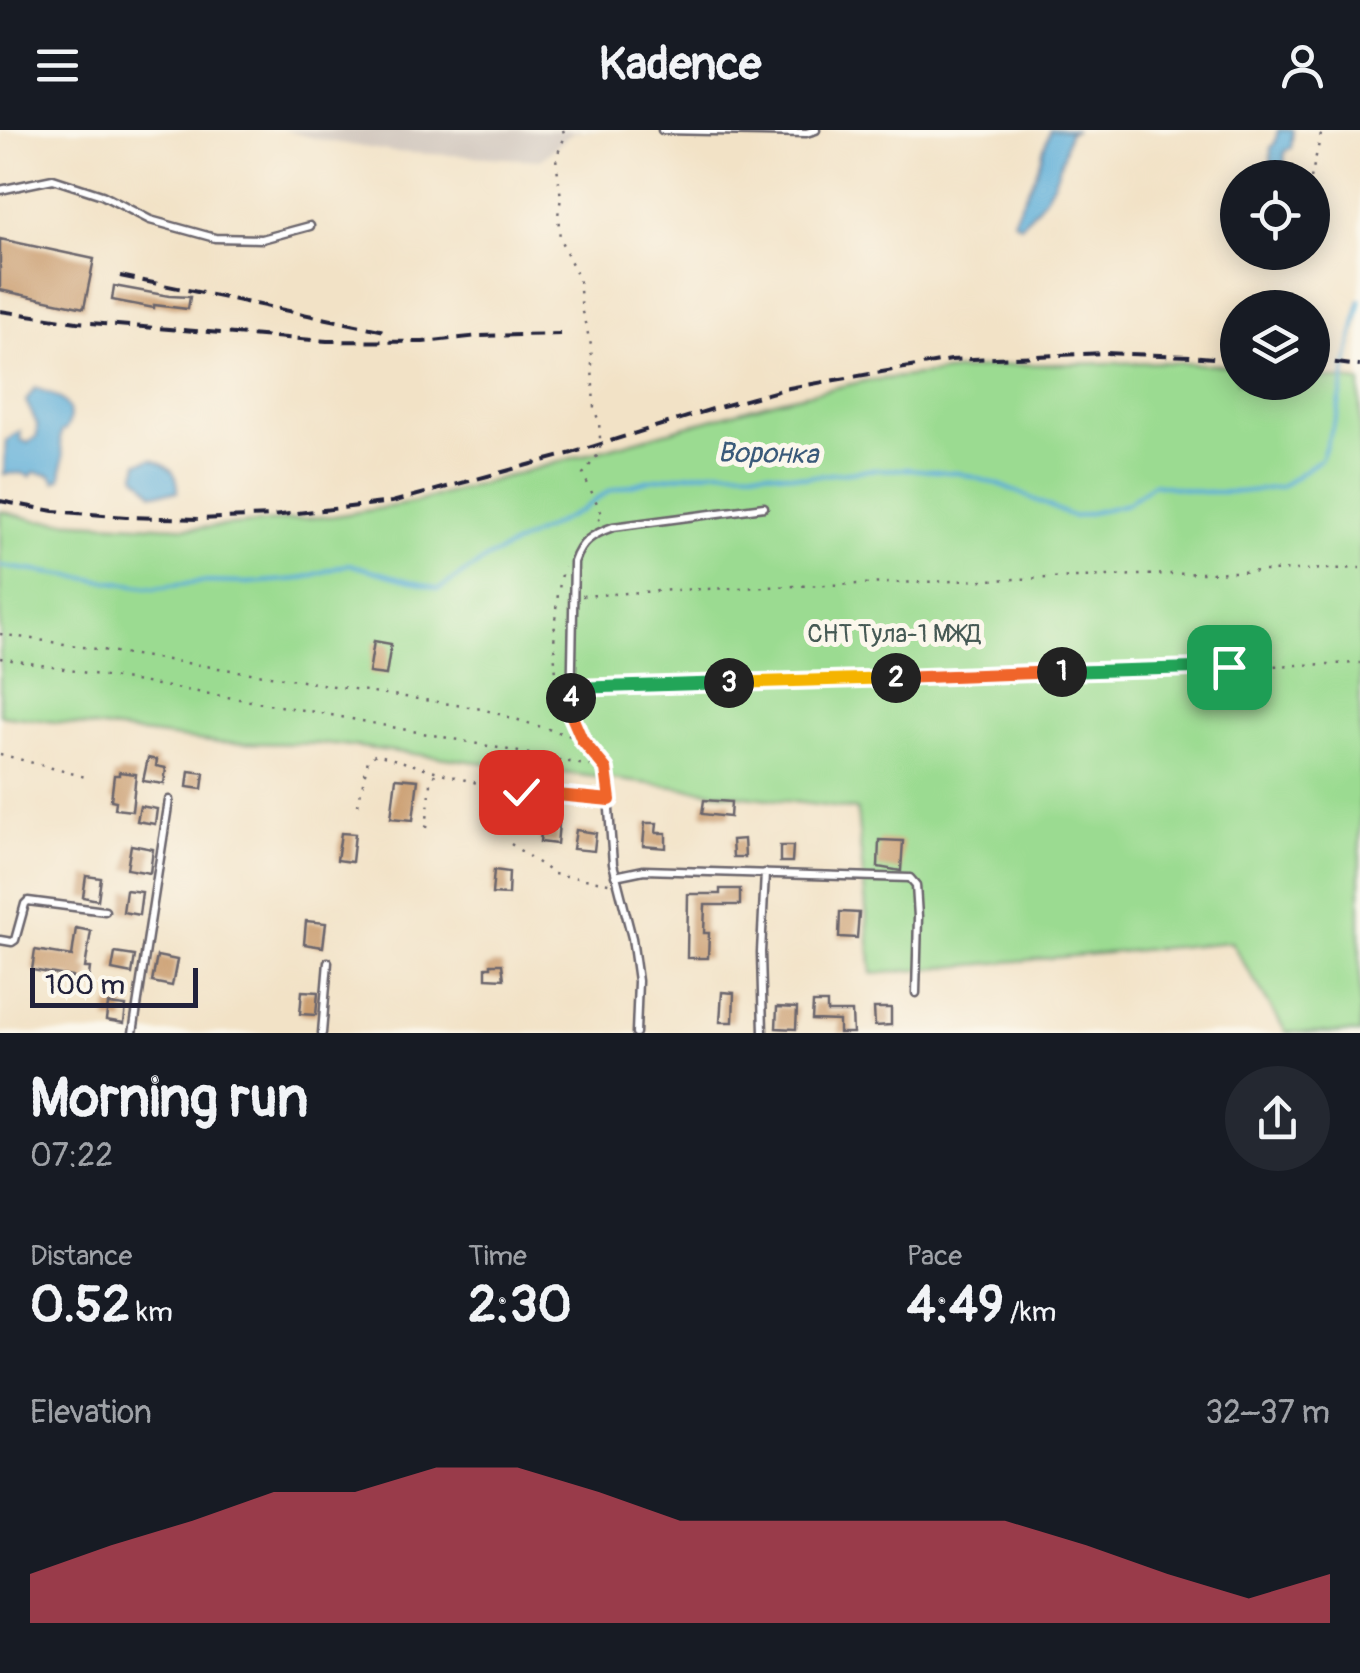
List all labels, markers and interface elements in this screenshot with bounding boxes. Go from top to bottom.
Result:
text: Kadence [599,37,761,93]
icon: menu [30,38,85,93]
icon: person [1275,38,1330,93]
map controls [1220,160,1330,400]
button: locate [1220,160,1330,270]
button: layers [1220,290,1330,400]
water label: Воронка [717,436,821,472]
park label: СНТ Тула-1 МЖД [807,619,982,650]
pin [1187,625,1272,710]
icon: arrive [1202,640,1257,695]
pin: 1 [1037,647,1087,697]
pin: 2 [871,653,921,703]
text: 1 [1057,654,1067,689]
pin: 3 [704,658,754,708]
text: 2 [888,660,904,695]
text: 3 [721,665,737,700]
pin: 4 [546,673,596,723]
text: 4 [563,680,579,715]
pin [479,750,564,835]
icon: check [494,765,549,820]
scale bar [30,963,198,1008]
text: 100 m [45,968,125,1003]
text: Morning run [30,1064,308,1133]
button: share [1225,1066,1330,1171]
text: 07:22 [30,1136,113,1176]
text: Distance [30,1239,132,1274]
text: Time [468,1239,527,1274]
text: Pace [907,1239,962,1274]
text: 0.52 [30,1274,130,1337]
text: 2:30 [468,1274,572,1337]
text: 4:49 [907,1274,1004,1337]
text: km [130,1295,173,1330]
text: /km [1004,1295,1056,1330]
text: Elevation [30,1393,152,1433]
text: 32–37 m [1205,1393,1330,1433]

